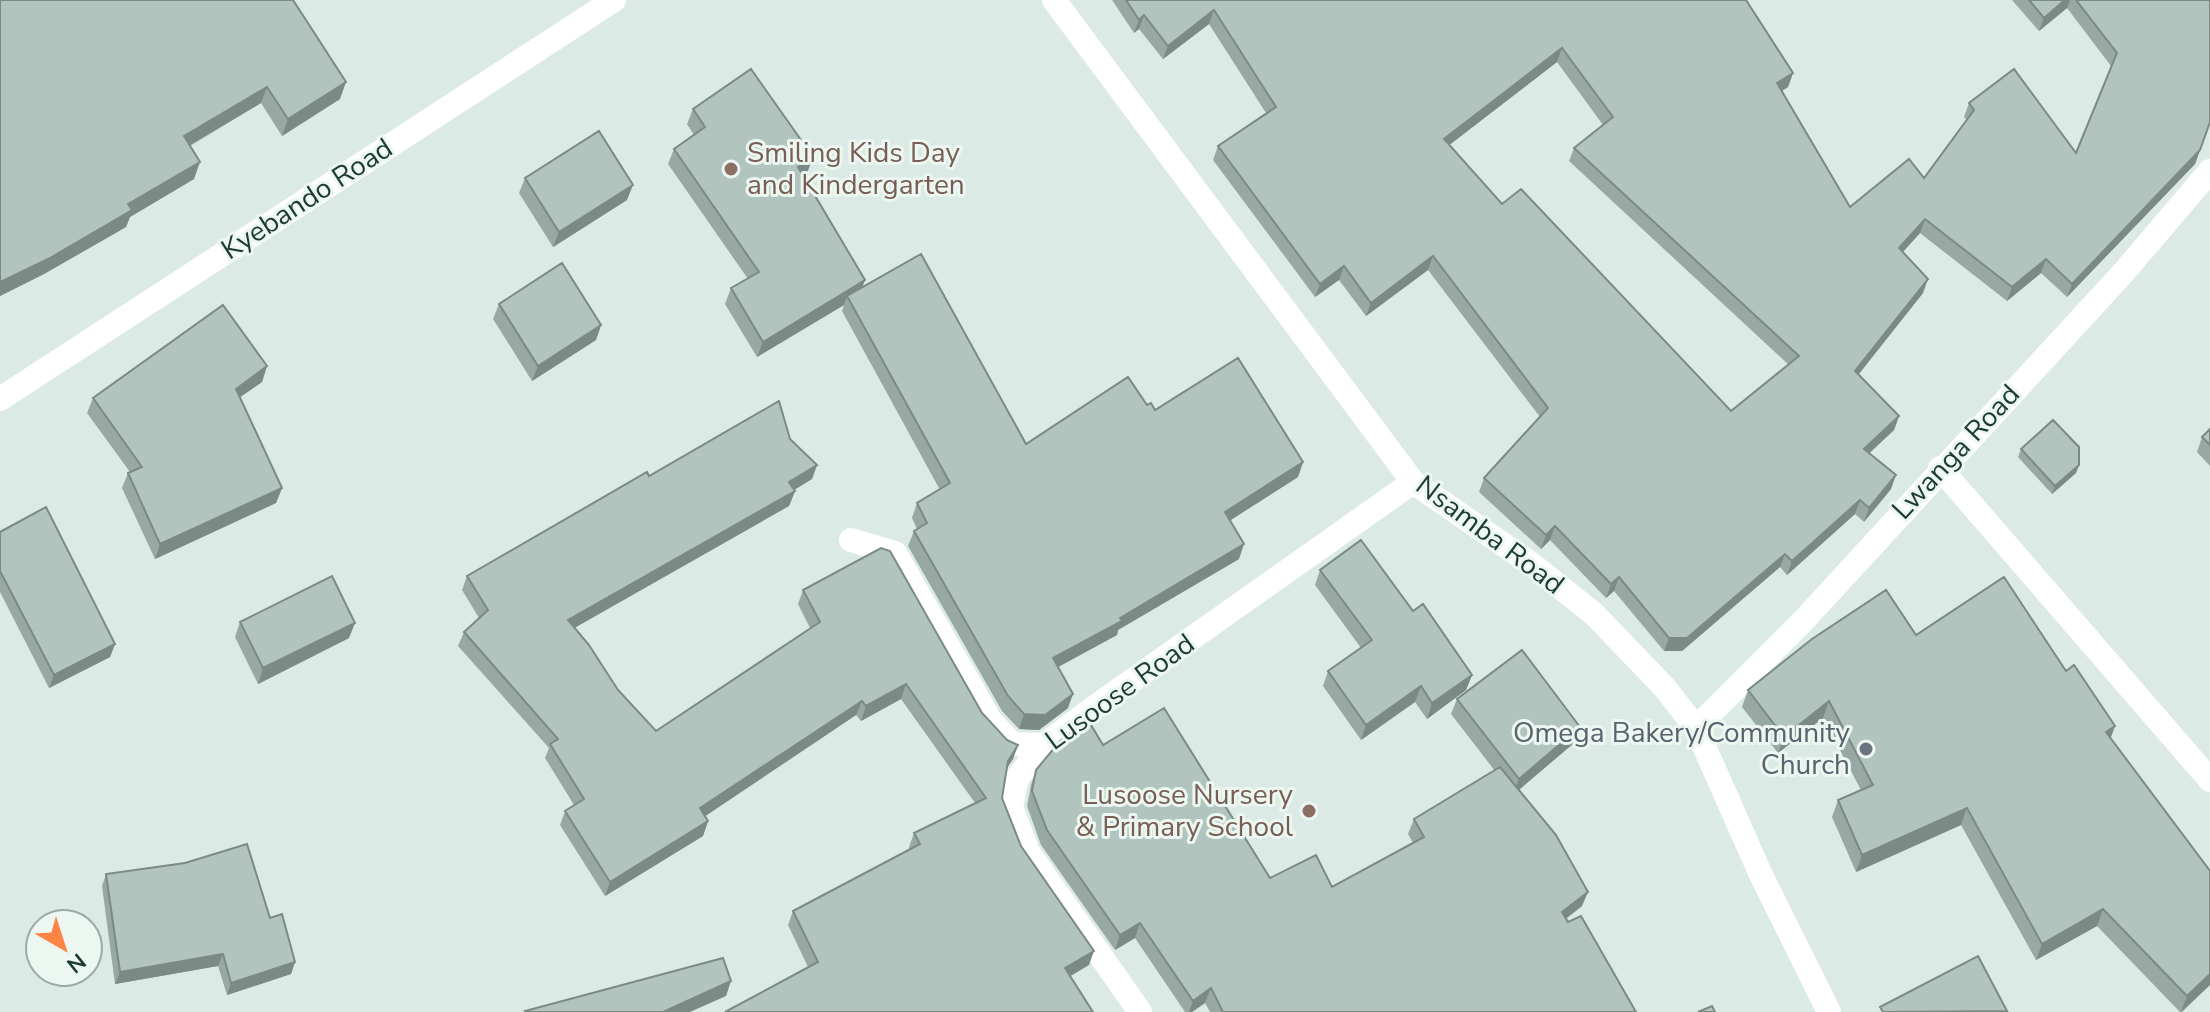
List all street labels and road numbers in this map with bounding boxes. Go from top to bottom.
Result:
street label: Kyebando Road [214,129,400,269]
street label: Lwanga Road [1884,376,2028,528]
street label: Nsamba Road [1408,467,1572,603]
street label: Lusoose Road [1038,625,1202,759]

